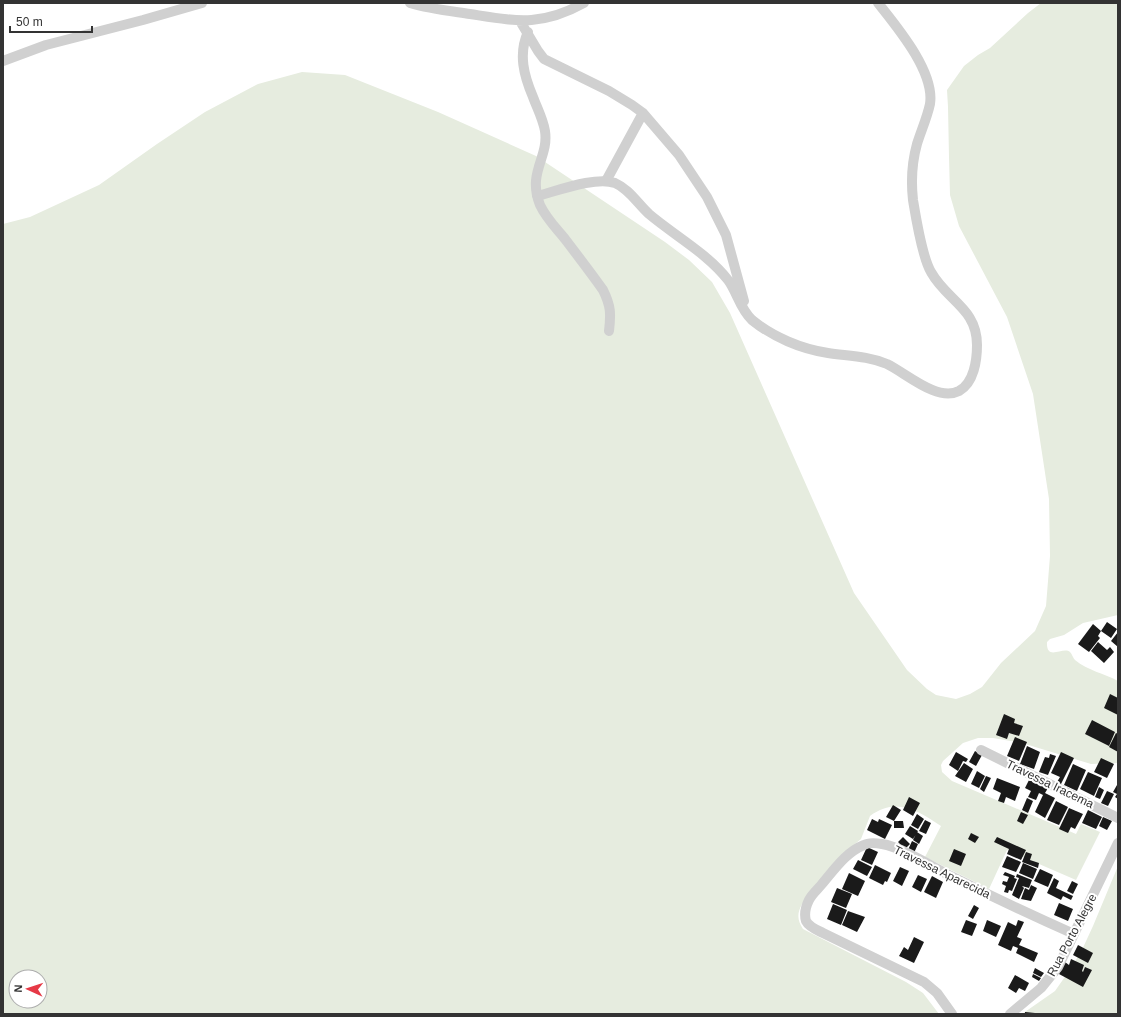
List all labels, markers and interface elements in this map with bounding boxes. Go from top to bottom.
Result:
scale bar [10,8,92,34]
text: 50 m [16,15,43,29]
street label: Travessa Iracema [1004,757,1096,811]
street label: Travessa Aparecida [891,843,993,902]
street label: Rua Porto Alegre [1044,891,1100,979]
north arrow [8,969,48,1009]
text: N [12,984,24,993]

